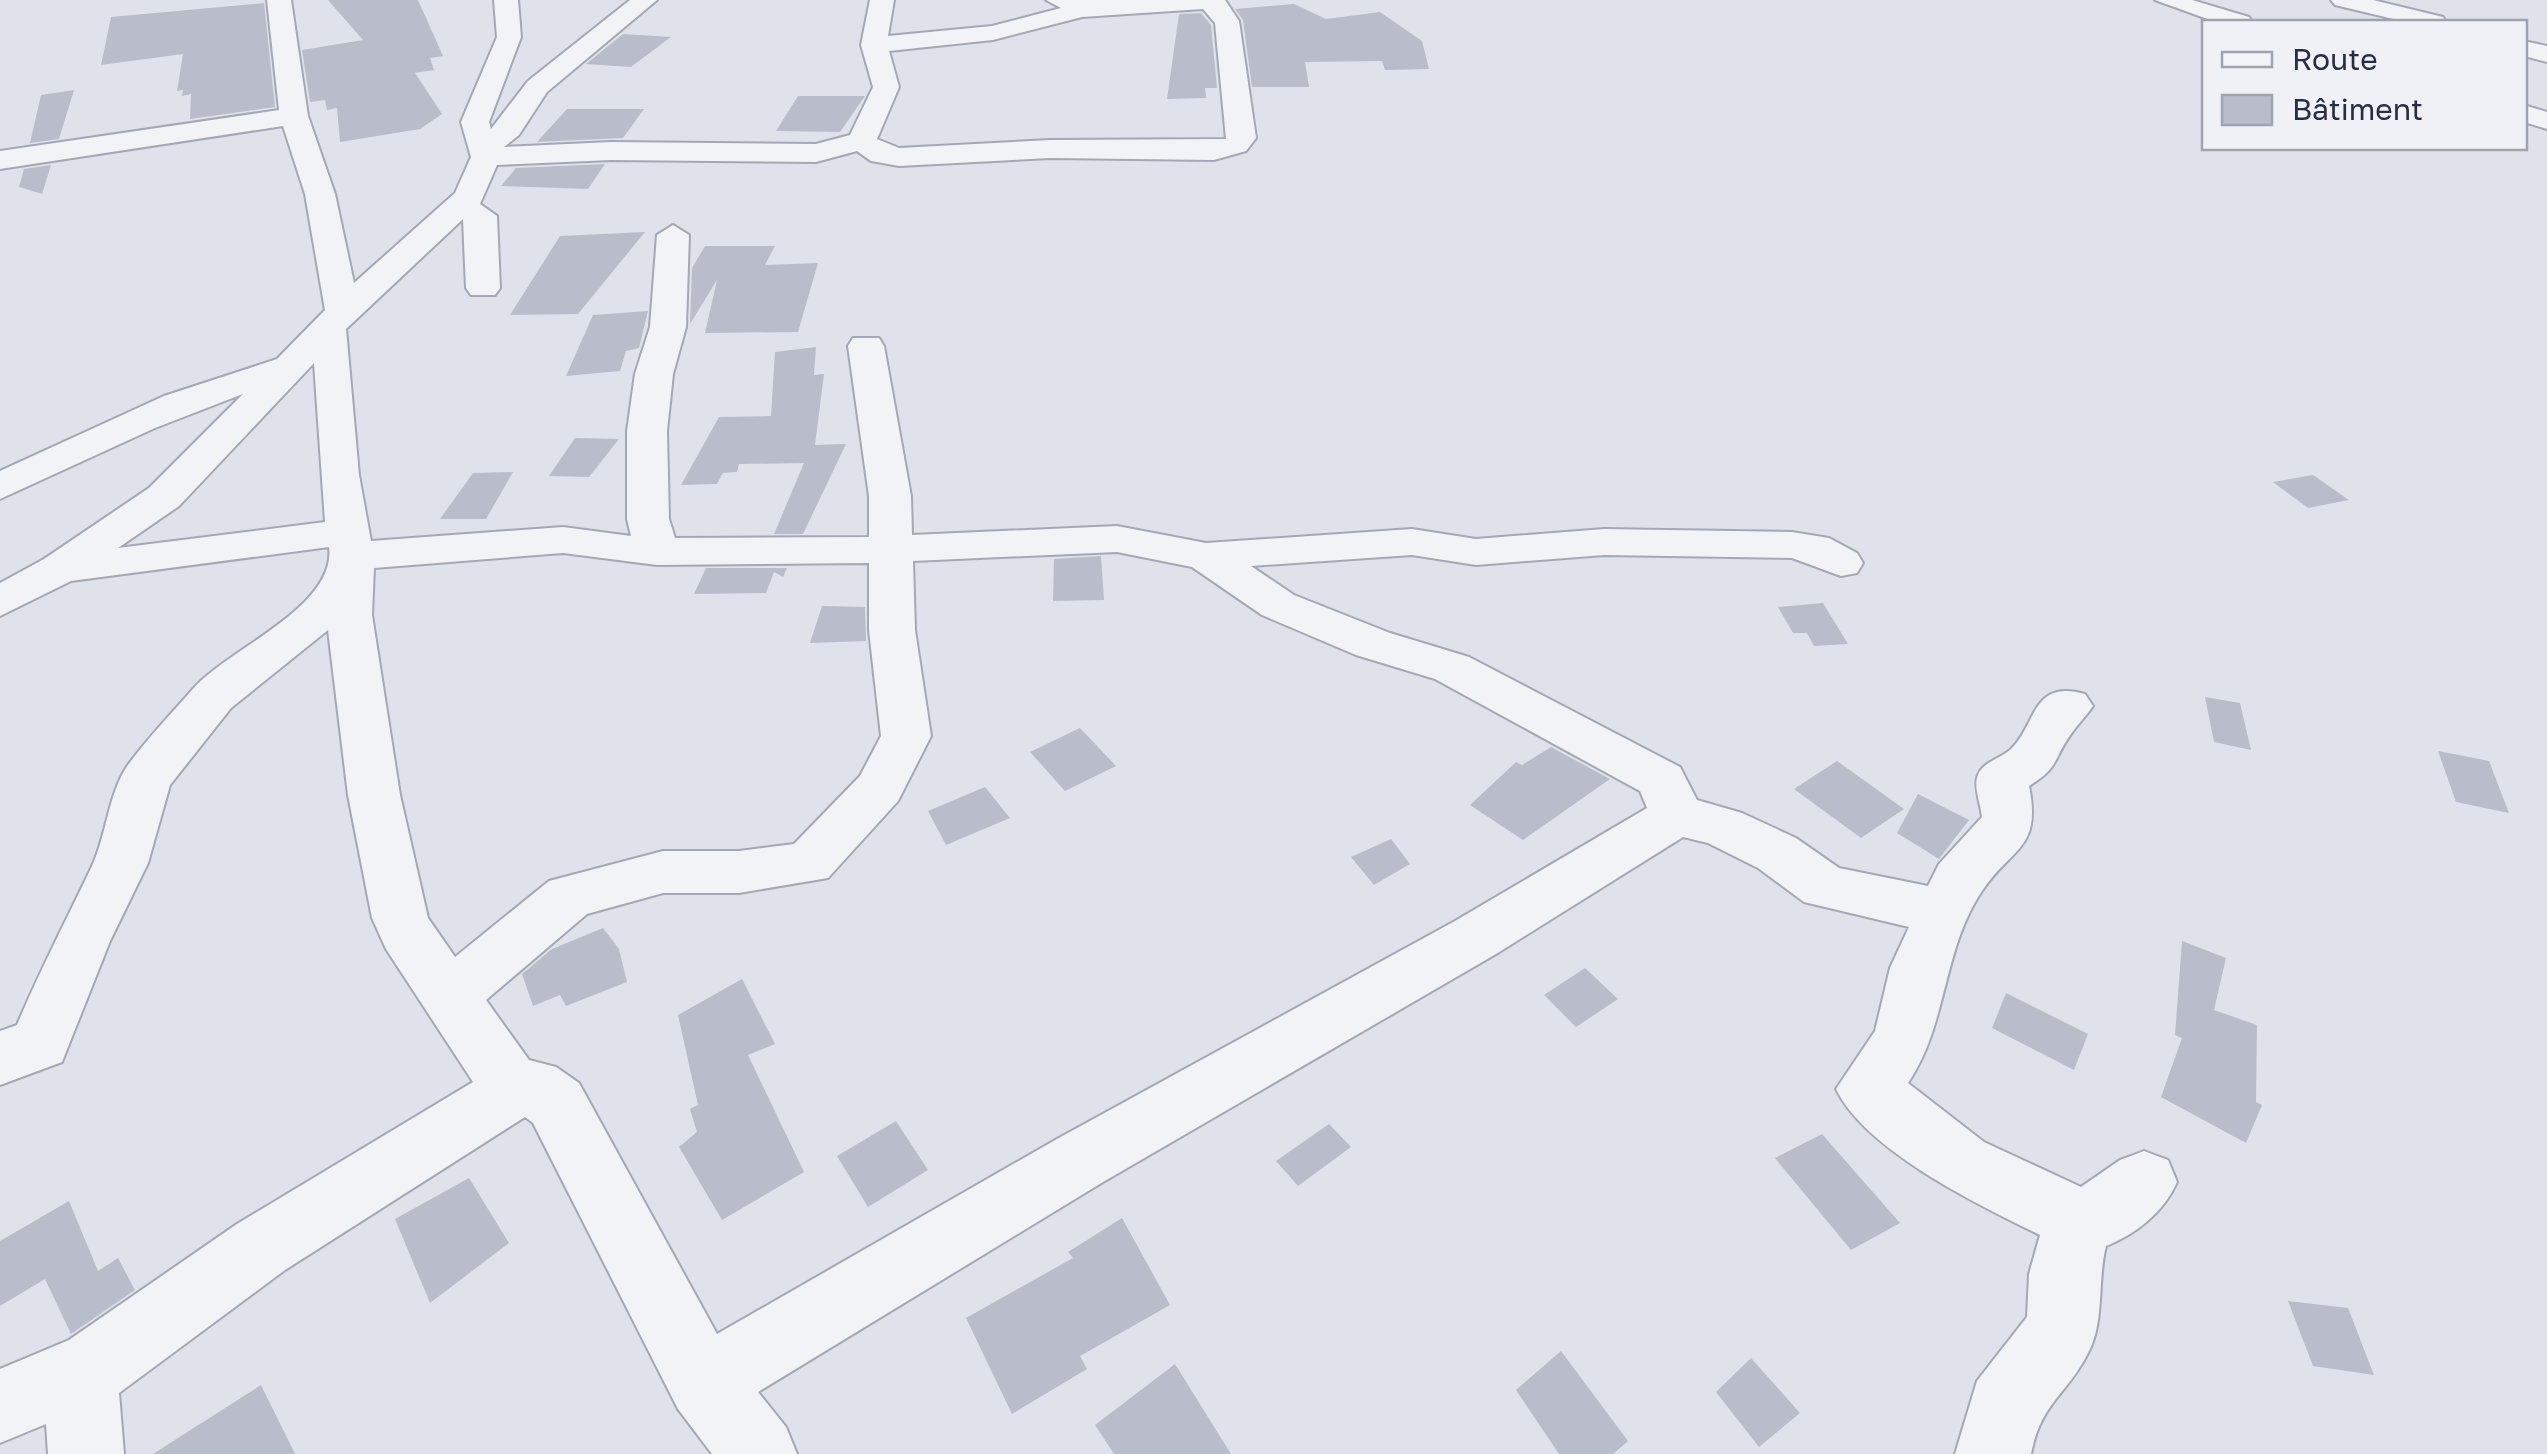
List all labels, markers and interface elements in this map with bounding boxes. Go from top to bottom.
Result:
legend [2202,20,2527,150]
text: Route [2292,41,2378,77]
text: Bâtiment [2292,91,2423,127]

